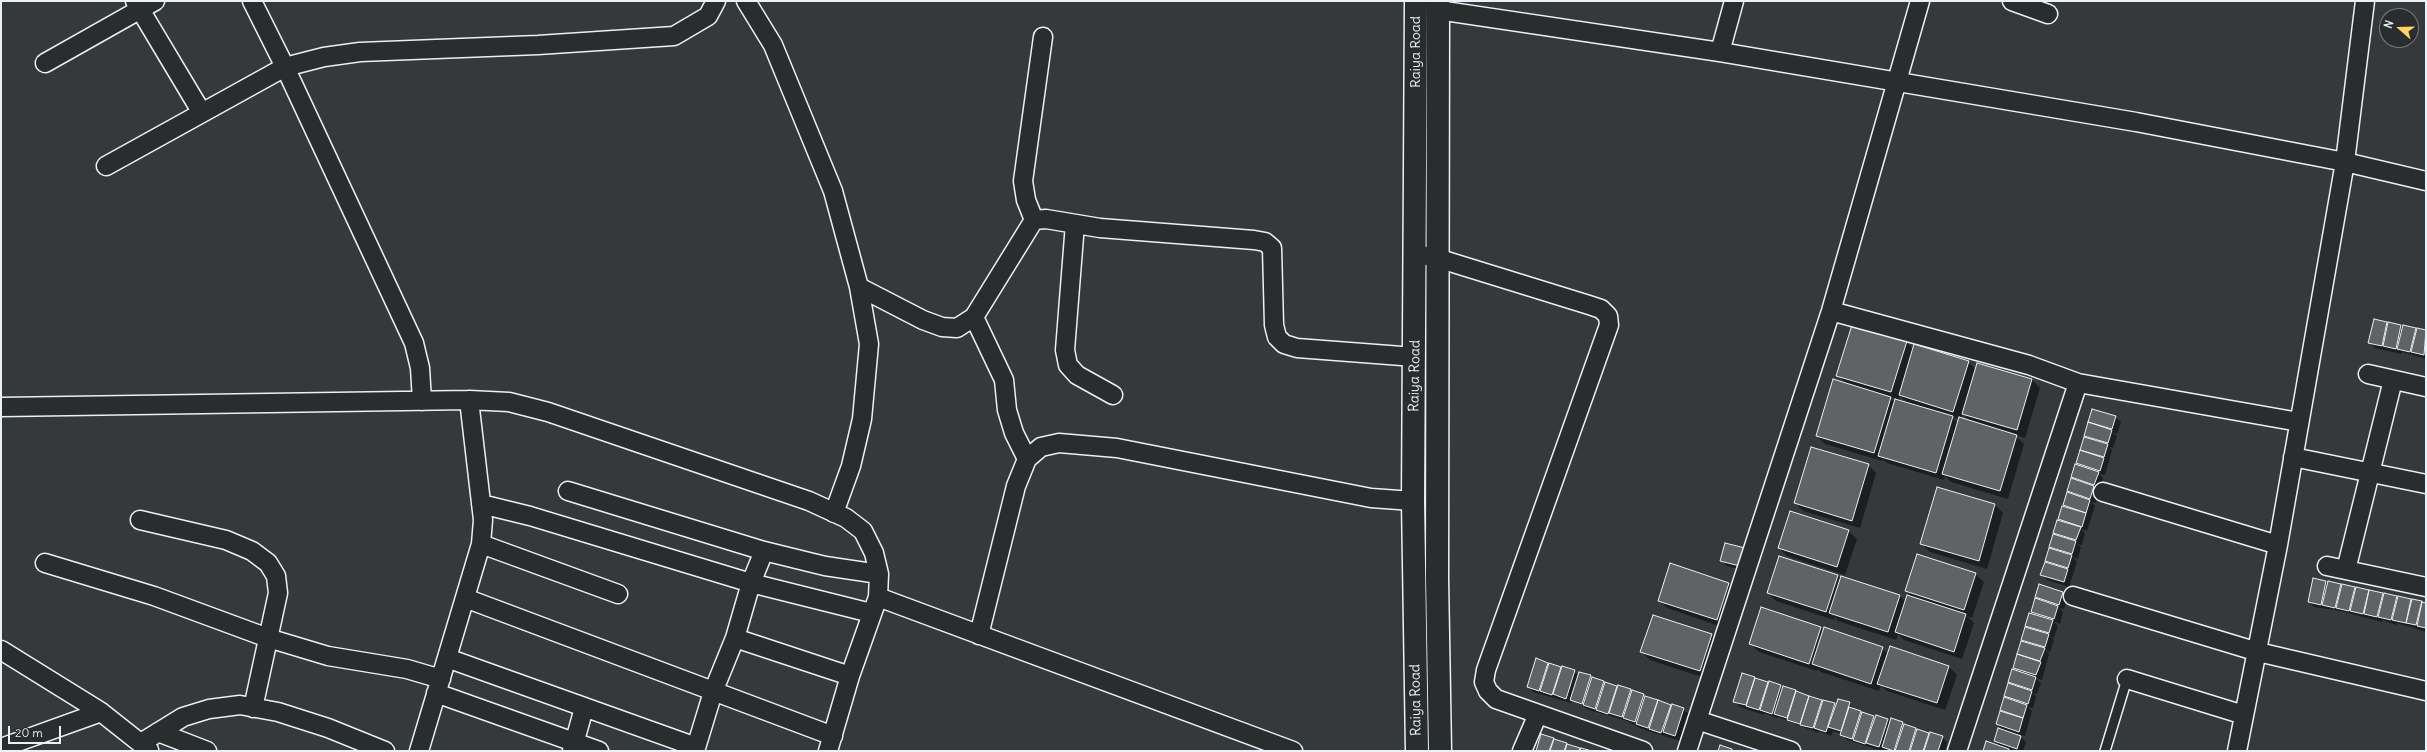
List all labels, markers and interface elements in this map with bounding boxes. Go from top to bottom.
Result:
north arrow [2379,8,2419,48]
street label: Raiya Road [1408,16,1424,88]
text: N [2381,18,2397,30]
street label: Raiya Road [1406,340,1424,412]
street label: Raiya Road [1407,664,1425,736]
scale bar [10,718,63,744]
text: 20 m [15,725,43,740]

